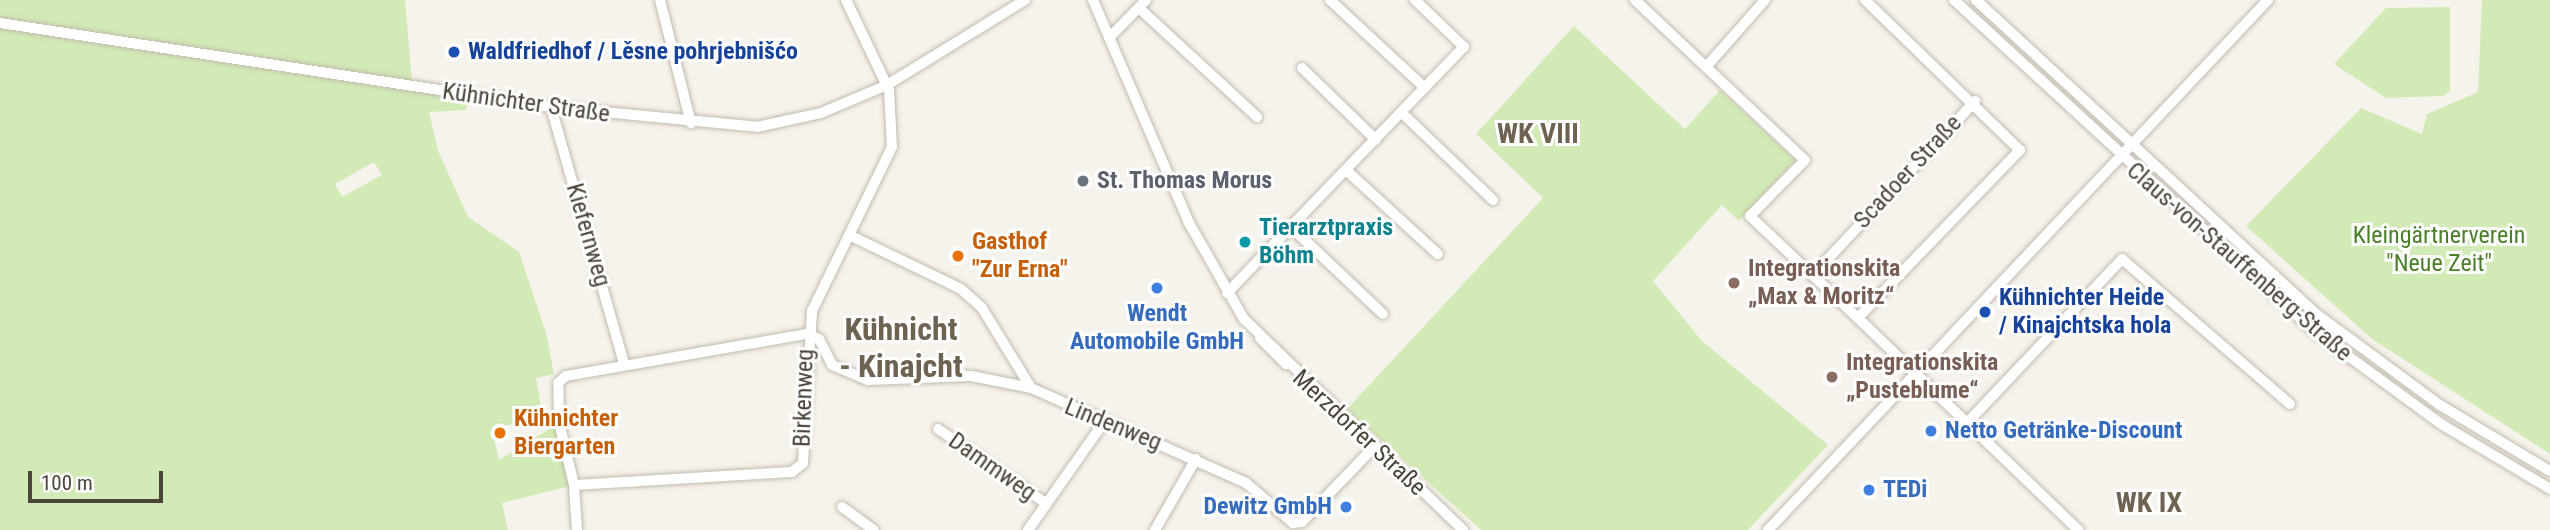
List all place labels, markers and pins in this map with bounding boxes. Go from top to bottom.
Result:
place label: Waldfriedhof / Lěsne pohrjebnišćo [468,38,798,66]
marker: Waldfriedhof / Lěsne pohrjebnišćo [446,44,462,60]
place label: St. Thomas Morus [1097,167,1273,195]
marker: St. Thomas Morus [1075,173,1091,189]
place label: Tierarztpraxis Böhm [1259,214,1393,270]
place label: Gasthof "Zur Erna" [972,228,1068,284]
marker: Tierarztpraxis Böhm [1237,234,1253,250]
marker: Gasthof "Zur Erna" [950,248,966,264]
place label: Integrationskita „Max & Moritz“ [1748,255,1900,311]
marker: Integrationskita „Max & Moritz“ [1726,275,1742,291]
marker: Wendt Automobile GmbH [1149,280,1165,296]
place label: Kühnichter Heide / Kinajchtska hola [1999,284,2171,340]
place label: Wendt Automobile GmbH [1070,300,1244,356]
marker: Kühnichter Heide / Kinajchtska hola [1977,304,1993,320]
place label: Integrationskita „Pusteblume“ [1846,349,1998,405]
marker: Integrationskita „Pusteblume“ [1824,369,1840,385]
place label: Kühnichter Biergarten [514,405,618,461]
place label: Netto Getränke-Discount [1945,417,2182,445]
marker: Netto Getränke-Discount [1923,423,1939,439]
marker: Kühnichter Biergarten [492,425,508,441]
place label: TEDi [1883,476,1927,504]
marker: TEDi [1861,482,1877,498]
place label: Dewitz GmbH [1204,493,1332,521]
marker: Dewitz GmbH [1338,499,1354,515]

